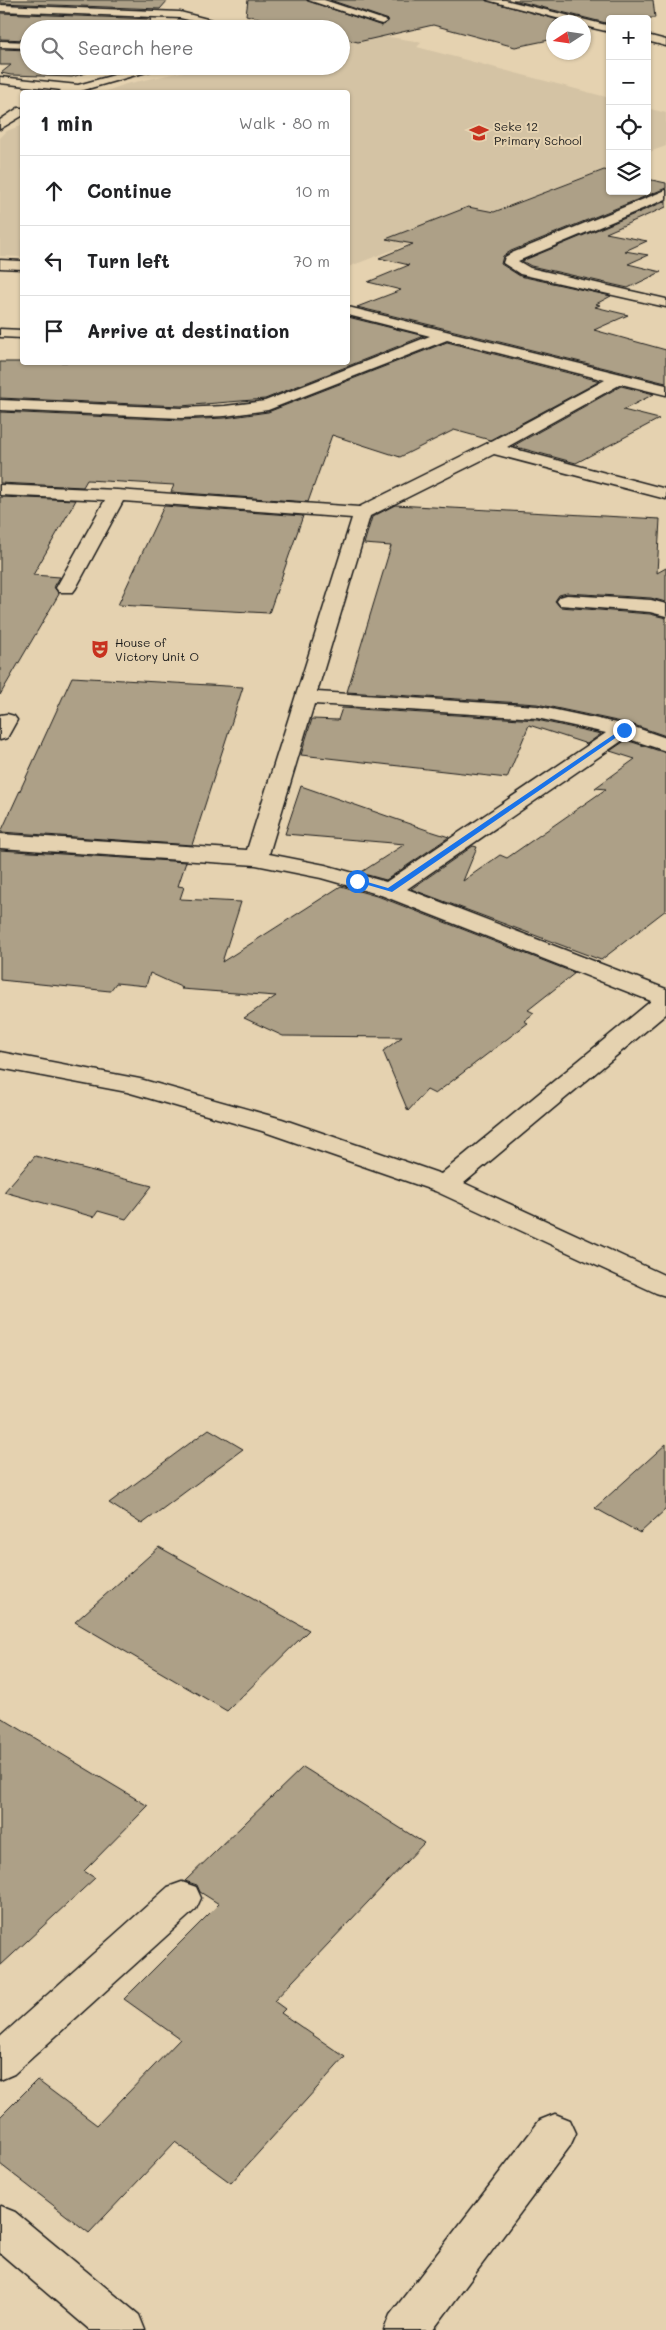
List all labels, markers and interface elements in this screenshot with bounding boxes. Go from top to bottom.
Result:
north arrow [546,15,591,60]
map controls [606,15,651,195]
button: + [606,15,651,60]
search box [20,20,350,75]
icon: search [38,34,66,62]
text: Search here [78,35,194,60]
button: − [606,60,651,105]
button: locate [606,105,651,150]
text: 1 min [40,109,93,136]
text: Walk · 80 m [239,112,330,133]
place label: Seke 12 Primary School [494,118,582,148]
school or university icon: Seke 12 Primary School [468,122,490,144]
button: layers [606,150,651,195]
icon: ahead [40,177,68,205]
text: Continue [87,178,172,203]
text: 10 m [295,180,330,201]
icon: left [40,247,68,275]
text: Turn left [87,248,170,273]
text: 70 m [293,250,330,271]
icon: arrive [40,317,68,345]
text: Arrive at destination [87,318,290,343]
place label: House of Victory Unit O [115,634,199,664]
theatre icon: House of Victory Unit O [89,638,111,660]
route end [613,719,636,742]
route start [346,870,369,893]

